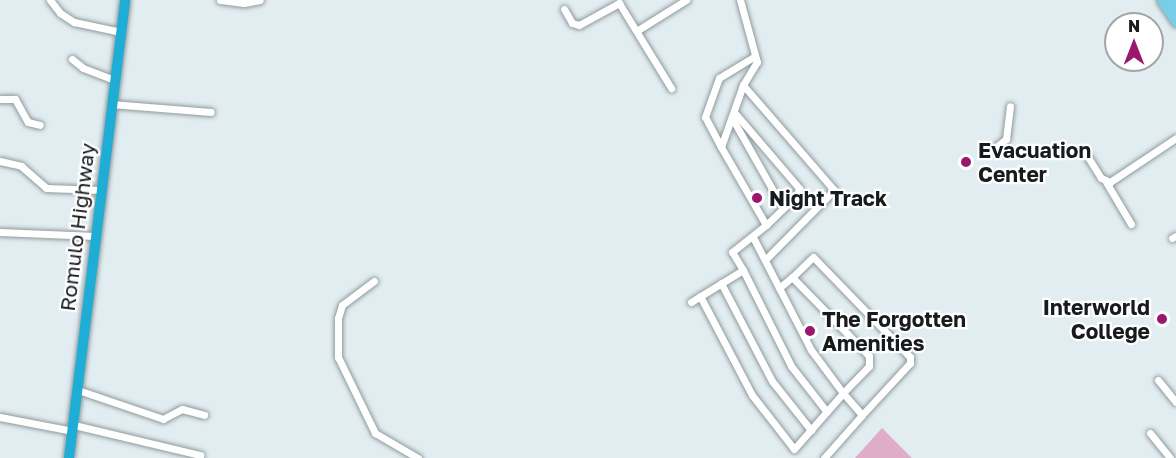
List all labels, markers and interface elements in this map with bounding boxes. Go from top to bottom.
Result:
north arrow [1104,12,1164,72]
text: N [1128,16,1140,36]
place label: Evacuation Center [978,137,1091,187]
street label: Romulo Highway [54,141,100,313]
marker: Evacuation Center [959,155,973,169]
place label: Night Track [769,185,887,211]
marker: Night Track [750,191,764,205]
place label: Interworld College [1043,294,1150,344]
place label: The Forgotten Amenities [822,306,966,356]
marker: Interworld College [1155,312,1169,326]
marker: The Forgotten Amenities [803,324,817,338]

